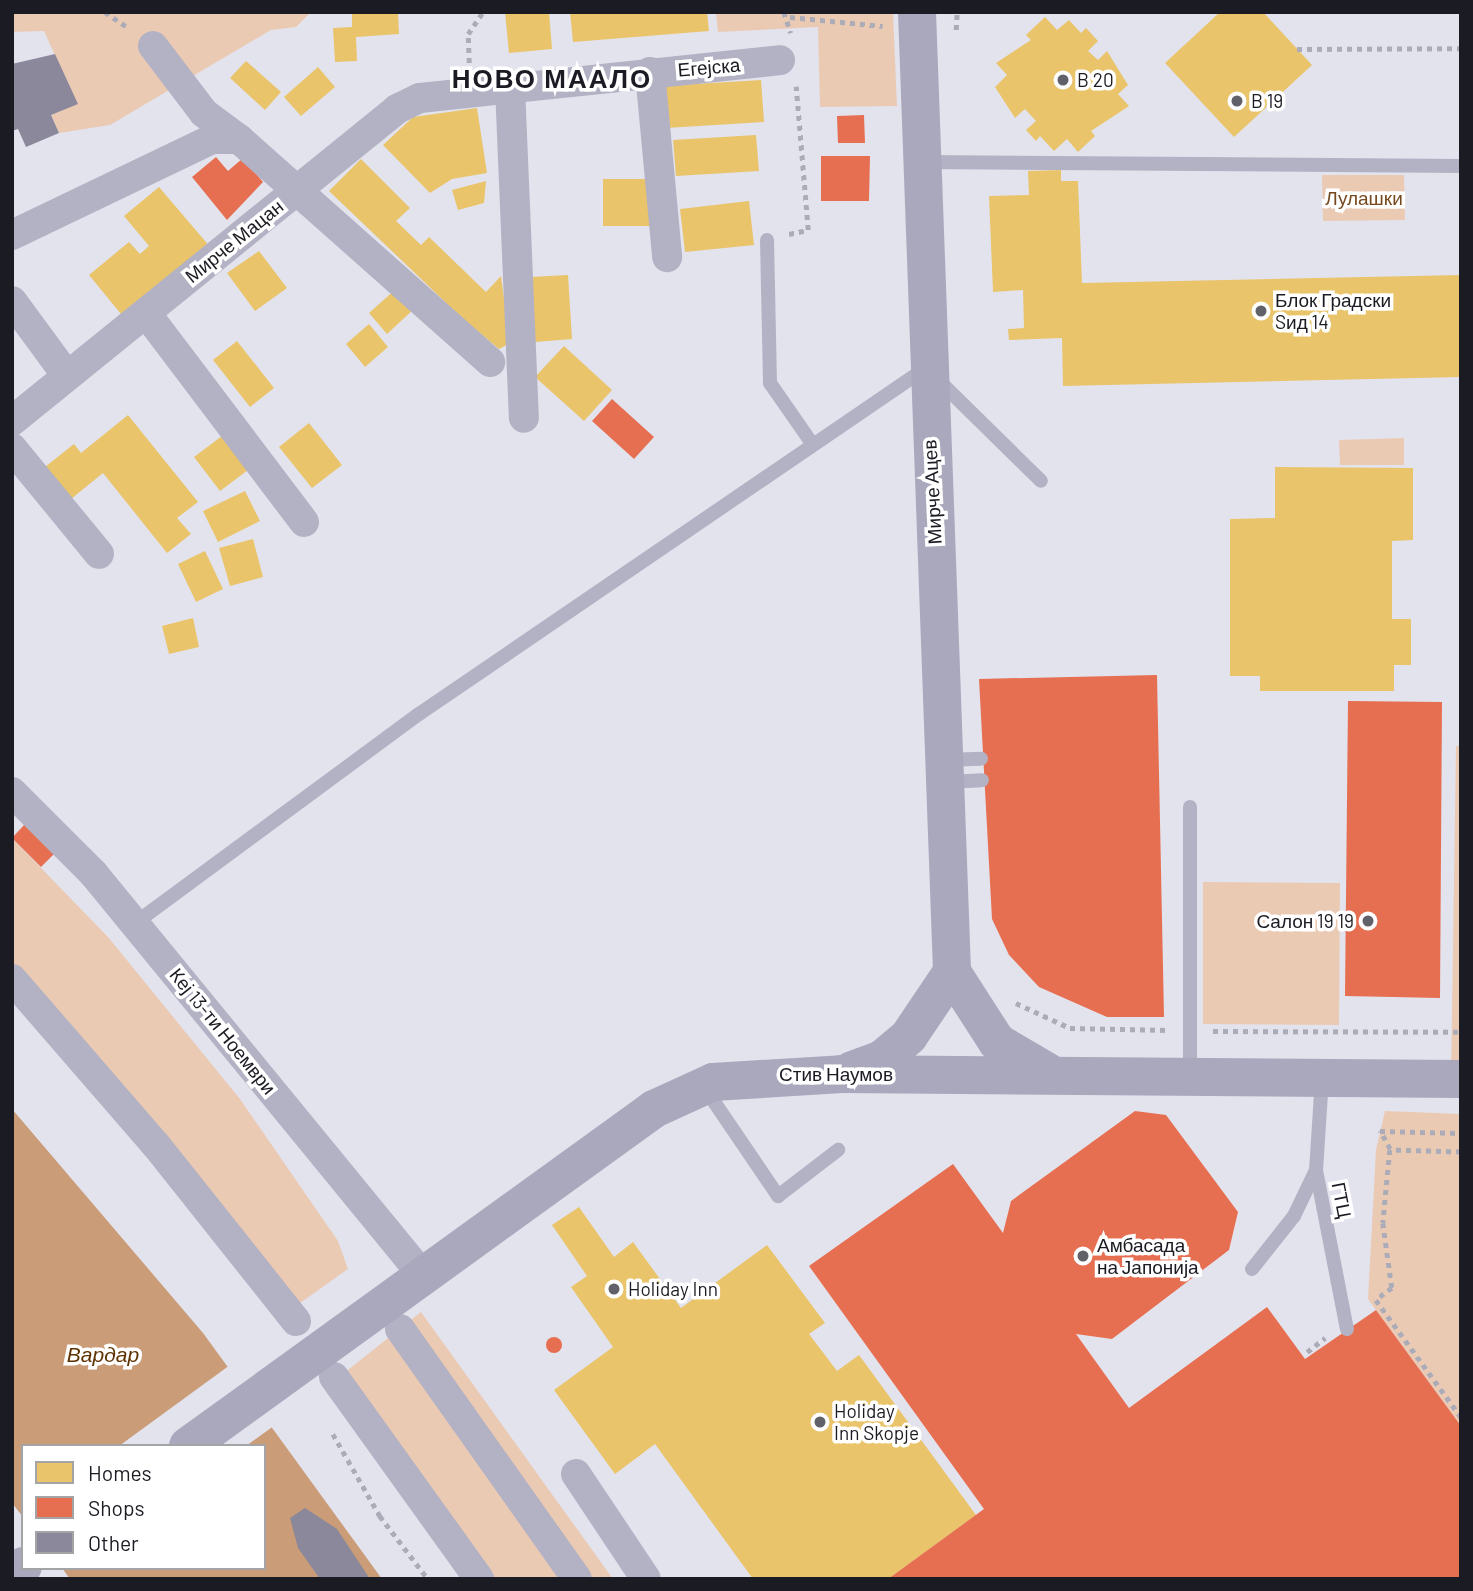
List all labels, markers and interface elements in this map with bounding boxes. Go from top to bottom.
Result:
street label: Егејска [677,53,741,81]
district label: НОВО МААЛО [453,62,651,94]
place label: B 20 [1077,69,1114,91]
marker: B 20 [1055,72,1071,88]
place label: B 19 [1251,90,1283,112]
marker: B 19 [1229,93,1245,109]
park label: Лулашки [1325,187,1403,209]
street label: Мирче Мацан [180,195,288,287]
place label: Блок Градски Sид 14 [1275,289,1391,333]
marker: Блок Градски Sид 14 [1253,303,1269,319]
street label: Мирче Ацев [918,439,946,545]
place label: Салон 19 19 [1256,910,1354,932]
marker: Салон 19 19 [1360,913,1376,929]
street label: Кеј 13-ти Ноември [165,963,281,1099]
street label: Стив Наумов [779,1063,893,1085]
street label: ГТЦ [1327,1180,1357,1220]
place label: Амбасада на Јапонија [1097,1234,1199,1278]
marker: Амбасада на Јапонија [1075,1248,1091,1264]
place label: Holiday Inn [628,1278,718,1300]
marker: Holiday Inn [606,1281,622,1297]
water label: Вардар [67,1341,139,1367]
place label: Holiday Inn Skopje [834,1400,919,1444]
marker: Holiday Inn Skopje [812,1414,828,1430]
legend [21,1444,266,1570]
text: Homes [88,1460,152,1485]
text: Shops [88,1495,145,1520]
text: Other [88,1530,139,1555]

